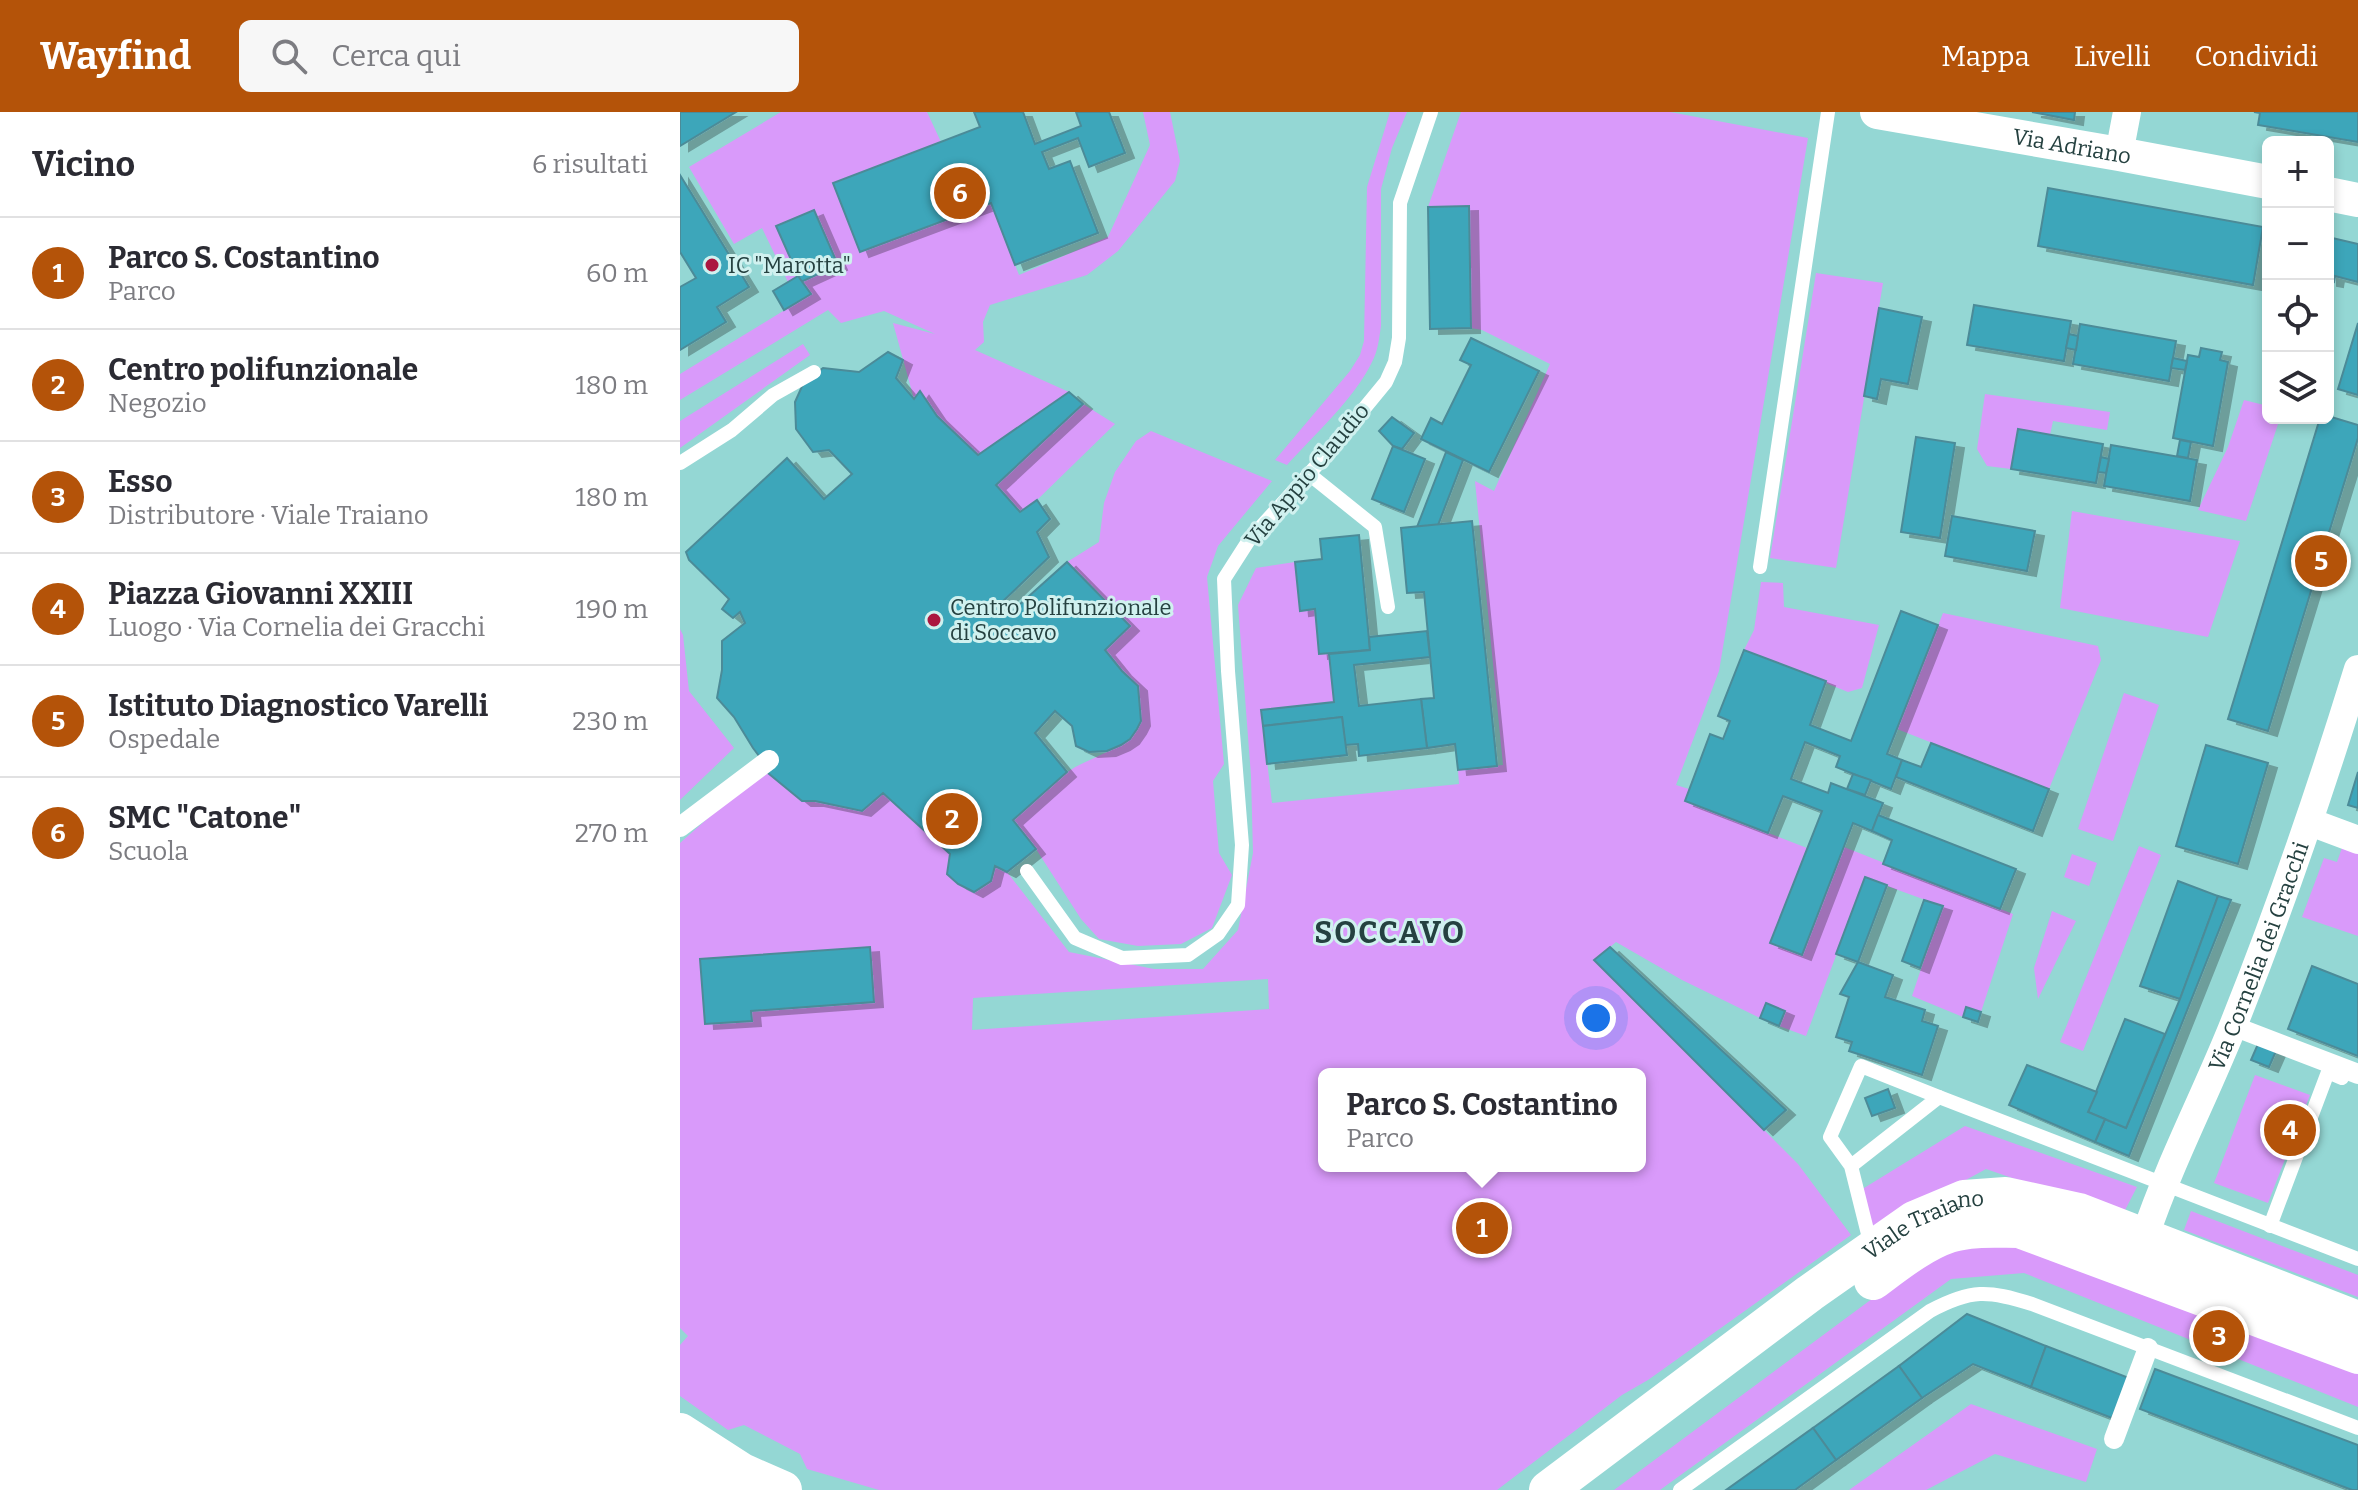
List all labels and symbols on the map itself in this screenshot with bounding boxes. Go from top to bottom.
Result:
street label: Via Adriano [2011,122,2133,170]
pin: 6 [934,163,986,223]
place label: IC "Marotta" [728,252,851,279]
marker: IC "Marotta" [703,256,721,274]
street label: Via Appio Claudio [1239,398,1375,552]
pin: 5 [2295,531,2347,591]
place label: Centro Polifunzionale di Soccavo [950,594,1171,646]
marker: Centro Polifunzionale di Soccavo [925,611,943,629]
pin: 2 [926,789,978,849]
street label: Via Cornelia dei Gracchi [2202,838,2314,1075]
district label: SOCCAVO [1314,915,1466,951]
your location [1576,998,1616,1038]
pin: 4 [2264,1100,2316,1160]
street label: Viale Traiano [1857,1184,1985,1265]
pin: 1 [1456,1198,1508,1258]
pin: 3 [2193,1306,2245,1366]

